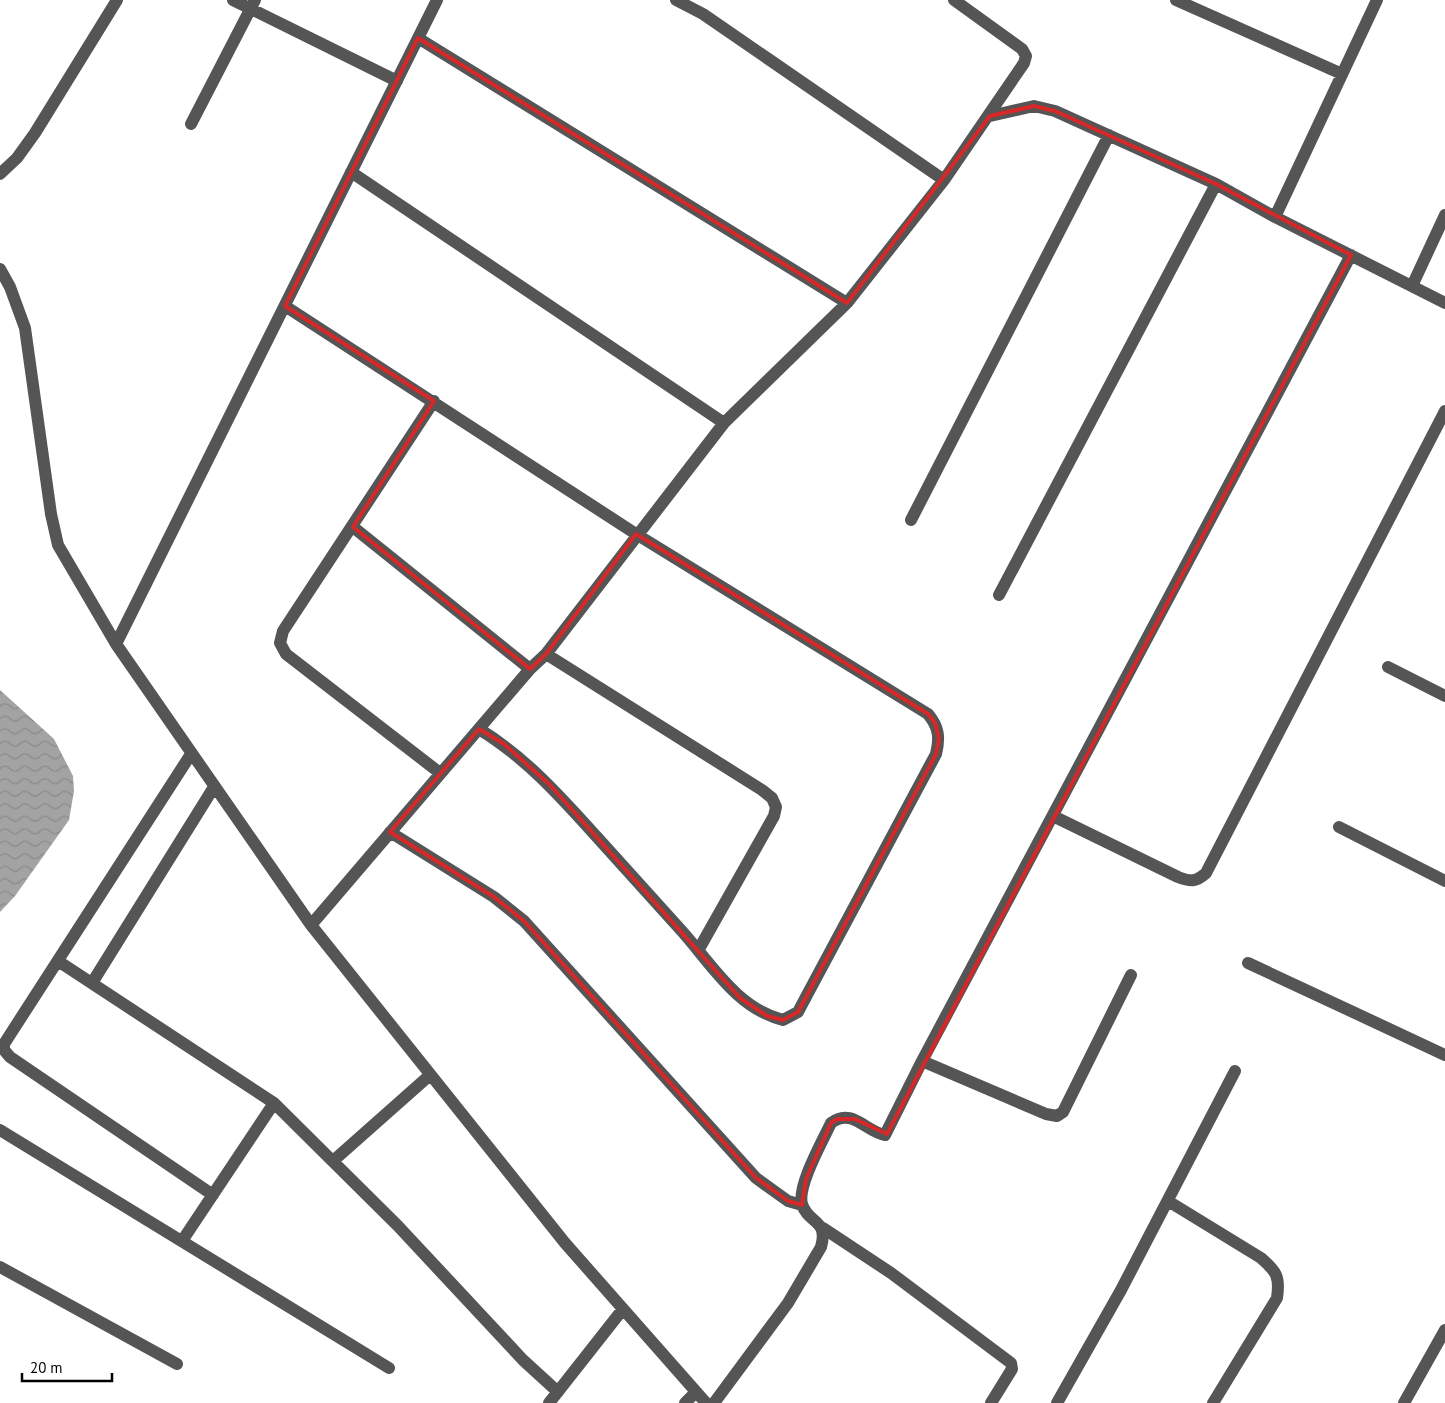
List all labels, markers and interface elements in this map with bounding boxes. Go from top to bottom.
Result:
scale bar [22,1350,112,1382]
text: 20 m [30,1358,63,1377]

